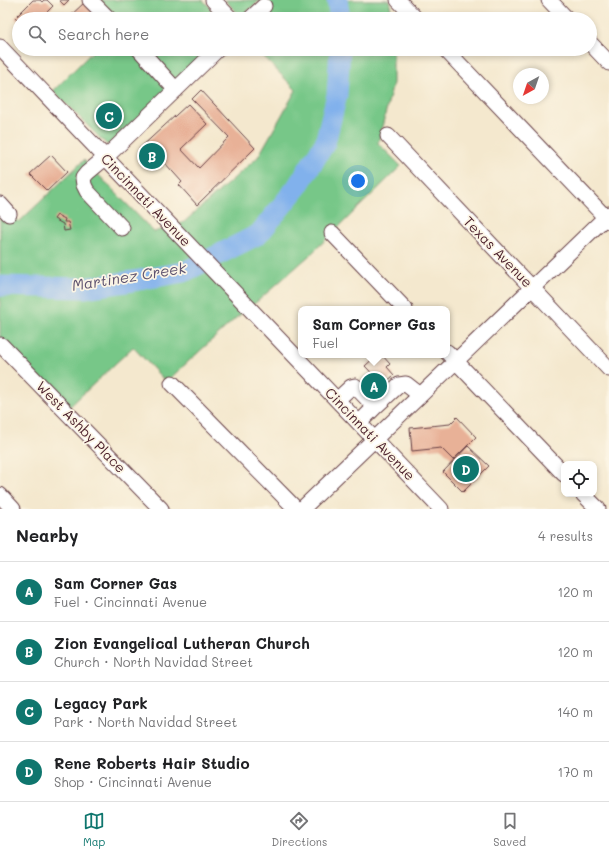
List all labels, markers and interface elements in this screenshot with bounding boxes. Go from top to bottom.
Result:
search box [12,12,597,56]
icon: search [26,23,48,45]
text: Search here [58,24,149,44]
north arrow [513,68,549,104]
pin: C [96,101,122,131]
pin: B [139,141,165,171]
street label: Cincinnati Avenue [97,149,196,250]
your location [348,171,368,191]
street label: Texas Avenue [460,212,537,291]
water label: Martinez Creek [70,257,188,295]
popup [298,306,450,358]
text: Sam Corner Gas [312,314,436,334]
text: Fuel [312,334,338,351]
pin: A [361,371,387,401]
street label: West Ashby Place [32,376,130,477]
street label: Cincinnati Avenue [322,384,418,484]
pin: D [453,454,479,484]
map controls [561,461,597,497]
button: locate [561,461,597,497]
text: Nearby [16,524,78,546]
text: 4 results [538,527,593,544]
text: Sam Corner Gas [54,573,177,593]
text: A [24,583,34,600]
text: 120 m [557,583,593,600]
text: Fuel · Cincinnati Avenue [54,593,207,610]
text: Zion Evangelical Lutheran Church [54,633,310,653]
text: B [25,643,33,660]
text: 120 m [557,643,593,660]
text: Church · North Navidad Street [54,653,253,670]
text: Legacy Park [54,693,148,713]
text: C [24,703,34,720]
text: 140 m [557,703,593,720]
text: Park · North Navidad Street [54,713,237,730]
text: Rene Roberts Hair Studio [54,753,250,773]
text: D [24,763,34,780]
text: 170 m [557,763,593,780]
text: Shop · Cincinnati Avenue [54,773,212,790]
tab: Map [83,810,105,849]
tab: Directions [271,810,327,849]
tab: Saved [493,810,526,849]

